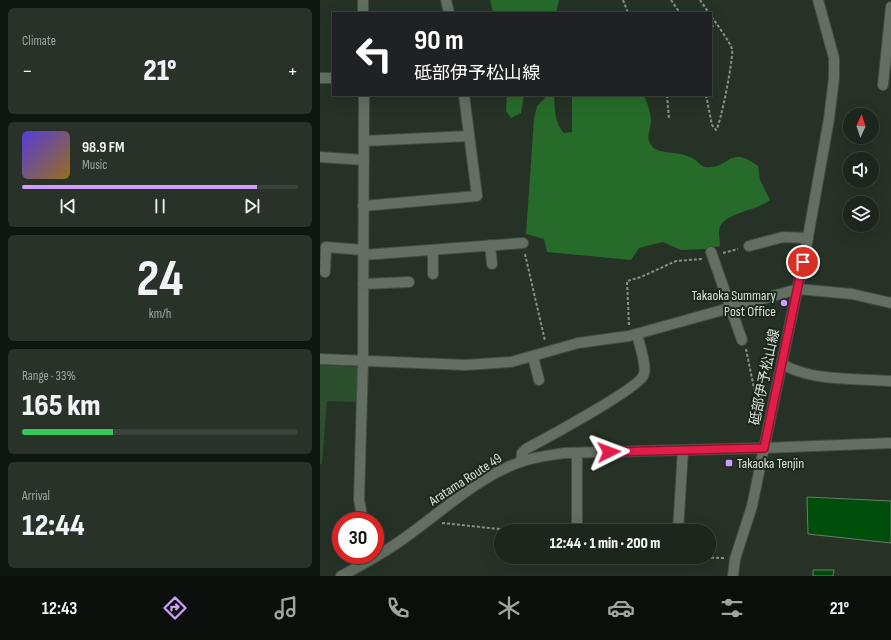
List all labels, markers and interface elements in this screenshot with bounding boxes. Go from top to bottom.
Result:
text: 90 m [414,24,464,57]
icon: left [348,28,400,80]
text: Climate [22,33,56,49]
text: 21° [143,53,177,89]
text: − [22,58,33,85]
text: + [287,58,298,85]
text: 砥部伊予松山線 [414,63,540,84]
north arrow [843,108,879,144]
map controls [843,108,879,232]
text: 98.9 FM [82,138,125,157]
button: sound [843,152,879,188]
text: Music [82,157,107,173]
icon: previous [57,195,79,217]
icon: pause [149,195,171,217]
icon: next [241,195,263,217]
button: layers [843,196,879,232]
pin [786,245,820,279]
text: 24 [137,248,183,311]
icon: arrive [792,251,814,273]
place label: Takaoka Summary Post Office [692,287,777,320]
marker: Takaoka Summary Post Office [779,298,789,308]
text: km/h [149,306,171,322]
street label: 砥部伊予松山線 [746,327,783,427]
text: Range · 33% [22,368,76,384]
text: 165 km [22,388,101,424]
position arrow [588,431,630,473]
street label: Aratama Route 49 [425,449,505,510]
place label: Takaoka Tenjin [737,455,804,472]
marker: Takaoka Tenjin [724,458,734,468]
text: Arrival [22,488,50,504]
text: 12:44 [22,508,85,544]
speed limit sign: 30 [332,512,384,564]
text: 12:44 · 1 min · 200 m [550,534,660,553]
icon: directions [161,594,189,622]
icon: music [272,594,300,622]
icon: phone [384,594,412,622]
icon: climate [495,594,523,622]
icon: car [607,594,635,622]
icon: filters [718,594,746,622]
text: 12:43 [42,598,77,619]
text: 21° [830,598,849,619]

